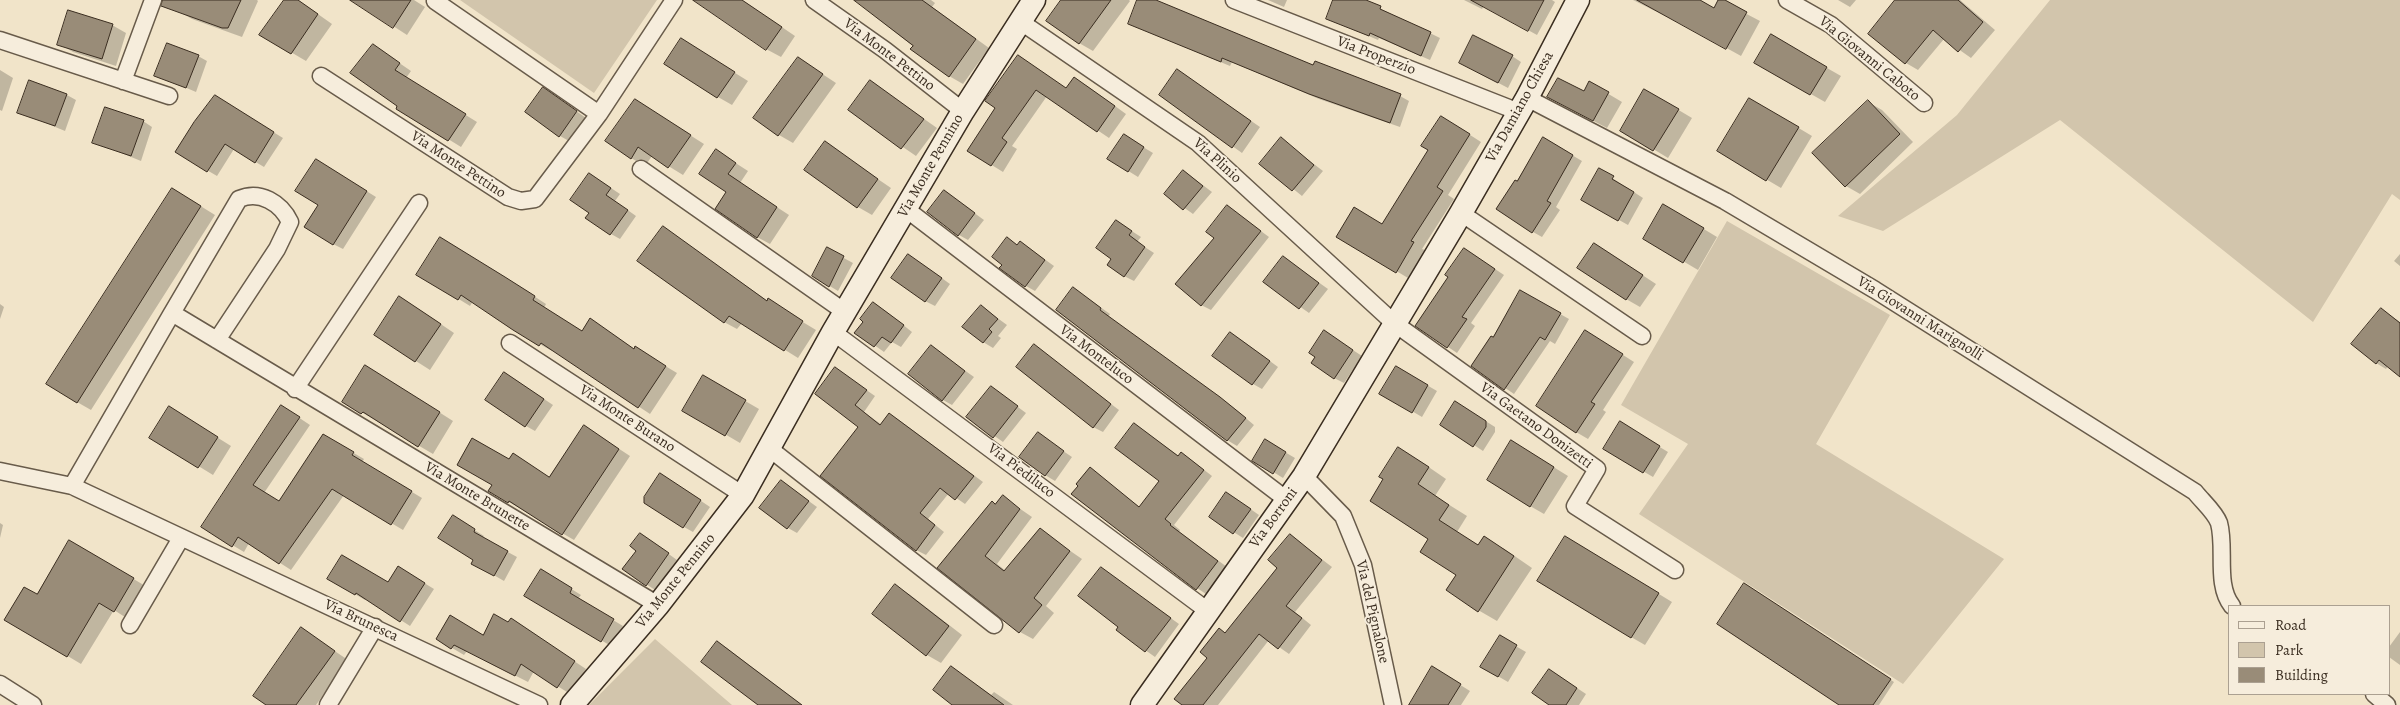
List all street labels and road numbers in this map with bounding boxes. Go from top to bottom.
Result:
street label: Via Giovanni Caboto [1815,13,1923,105]
street label: Via Monte Pettino [840,15,938,95]
street label: Via Properzio [1334,33,1418,79]
street label: Via Damiano Chiesa [1482,48,1558,166]
street label: Via Monte Pennino [894,111,968,221]
street label: Via Monte Pettino [407,128,509,202]
street label: Via Plinio [1189,135,1245,187]
street label: Via Giovanni Marignolli [1854,273,1986,365]
street label: Via Monteluco [1055,321,1137,389]
street label: Via Gaetano Donizetti [1476,379,1596,473]
street label: Via Monte Burano [576,381,678,457]
street label: Via Piediluco [984,440,1058,502]
street label: Via Monte Brunette [421,458,533,536]
street label: Via Borroni [1246,484,1302,552]
street label: Via Monte Pennino [632,530,720,632]
street label: Via del Pignalone [1351,559,1393,665]
street label: Via Brunesca [321,596,401,646]

